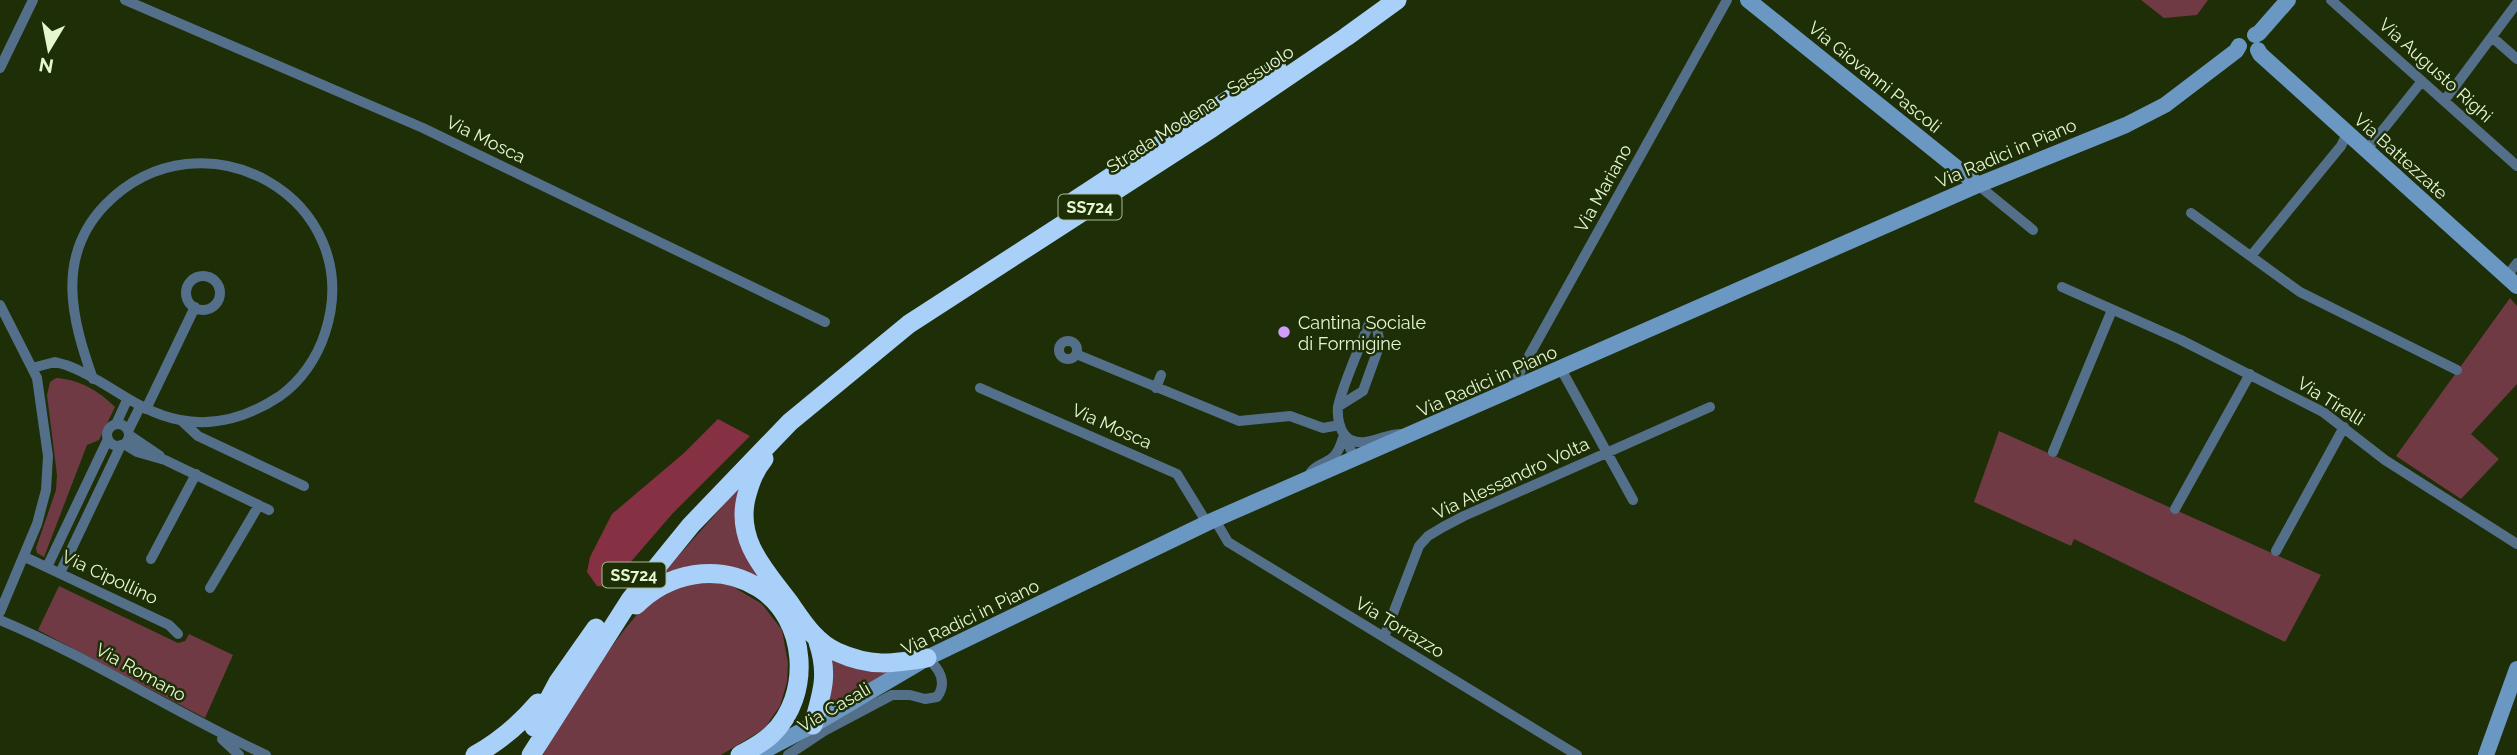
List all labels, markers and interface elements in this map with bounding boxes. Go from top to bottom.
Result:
north arrow [14,14,84,84]
street label: Via Augusto Righi [2375,14,2497,126]
street label: Via Giovanni Pascoli [1804,17,1946,137]
street label: Strada Modena - Sassuolo [1103,40,1298,177]
text: N [37,54,55,78]
street label: Via Battezzate [2350,109,2452,204]
street label: Via Mosca [443,111,529,167]
street label: Via Radici in Piano [1933,114,2080,192]
street label: Via Mariano [1570,140,1636,236]
road number: SS724 [1058,195,1122,220]
place label: Cantina Sociale di Formigine [1298,312,1427,354]
marker: Cantina Sociale di Formigine [1276,324,1292,340]
street label: Via Radici in Piano [1414,341,1560,421]
street label: Via Tirelli [2294,372,2368,430]
street label: Via Mosca [1069,399,1155,453]
street label: Via Alessandro Volta [1430,433,1592,523]
street label: Via Cipollino [59,546,162,609]
road number: SS724 [602,562,666,588]
street label: Via Radici in Piano [898,574,1043,659]
street label: Via Torrazzo [1352,592,1449,662]
street label: Via Romano [92,639,190,706]
street label: Via Casali [794,678,874,736]

